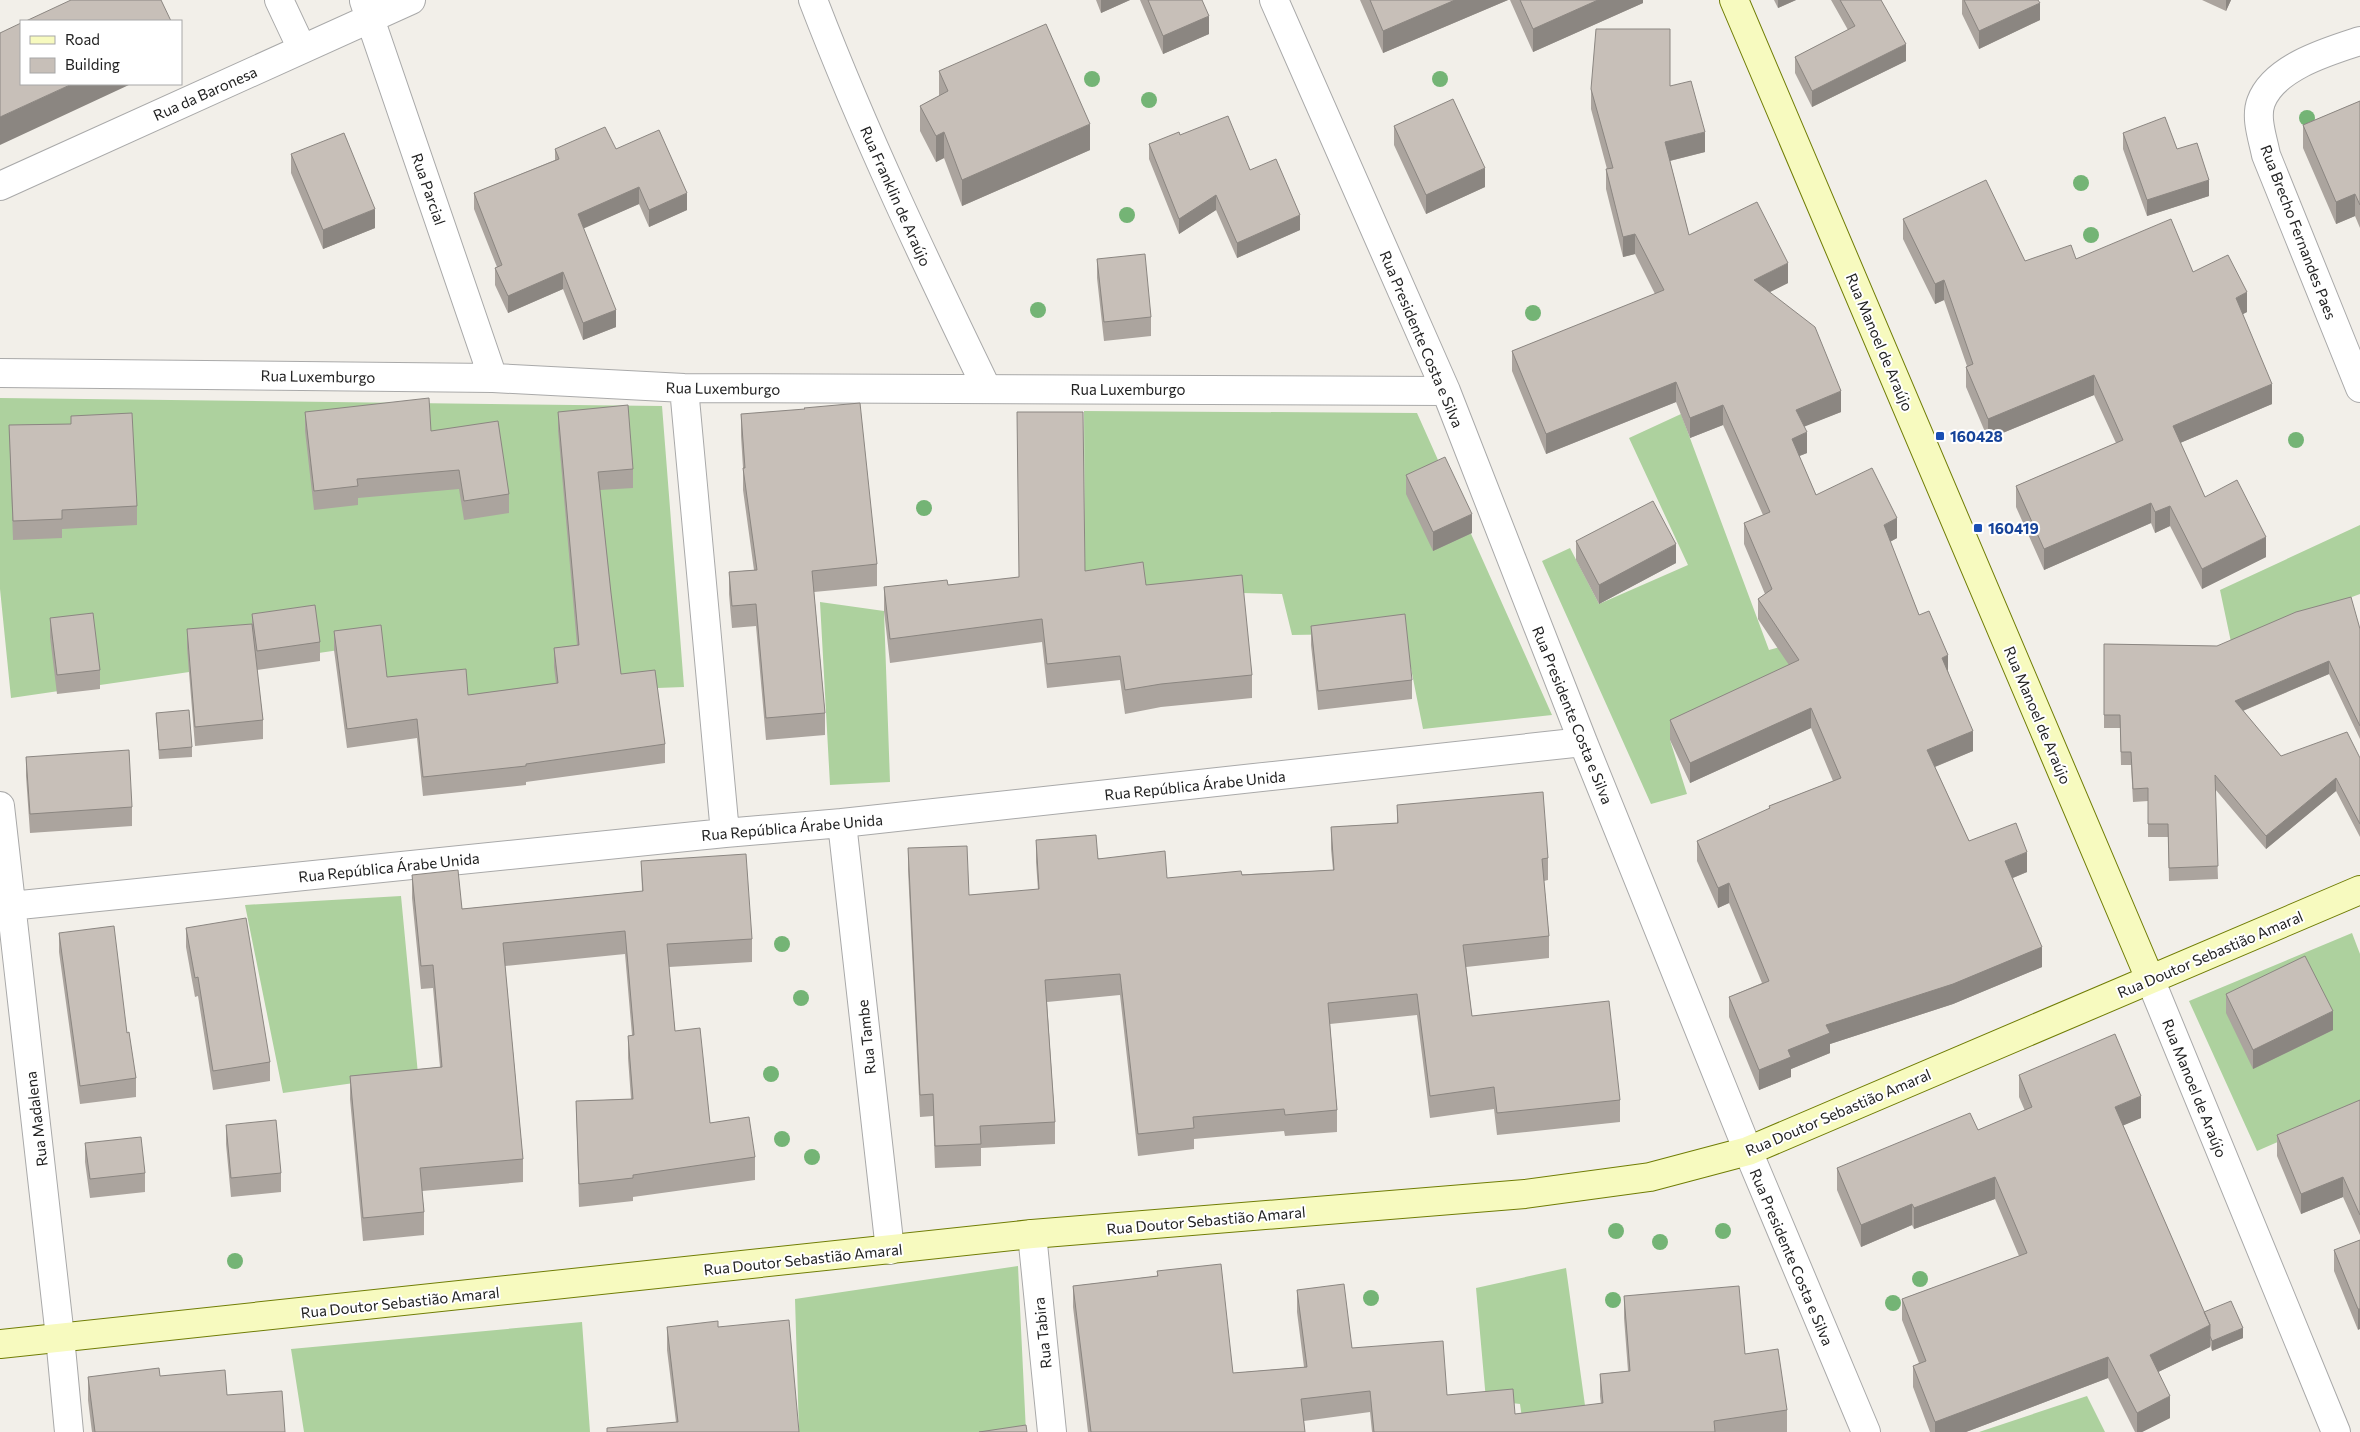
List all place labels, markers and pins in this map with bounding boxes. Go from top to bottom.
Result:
place label: 160428 [1950,427,2003,445]
marker: 160428 [1934,430,1946,442]
place label: 160419 [1988,519,2039,537]
marker: 160419 [1972,522,1984,534]

